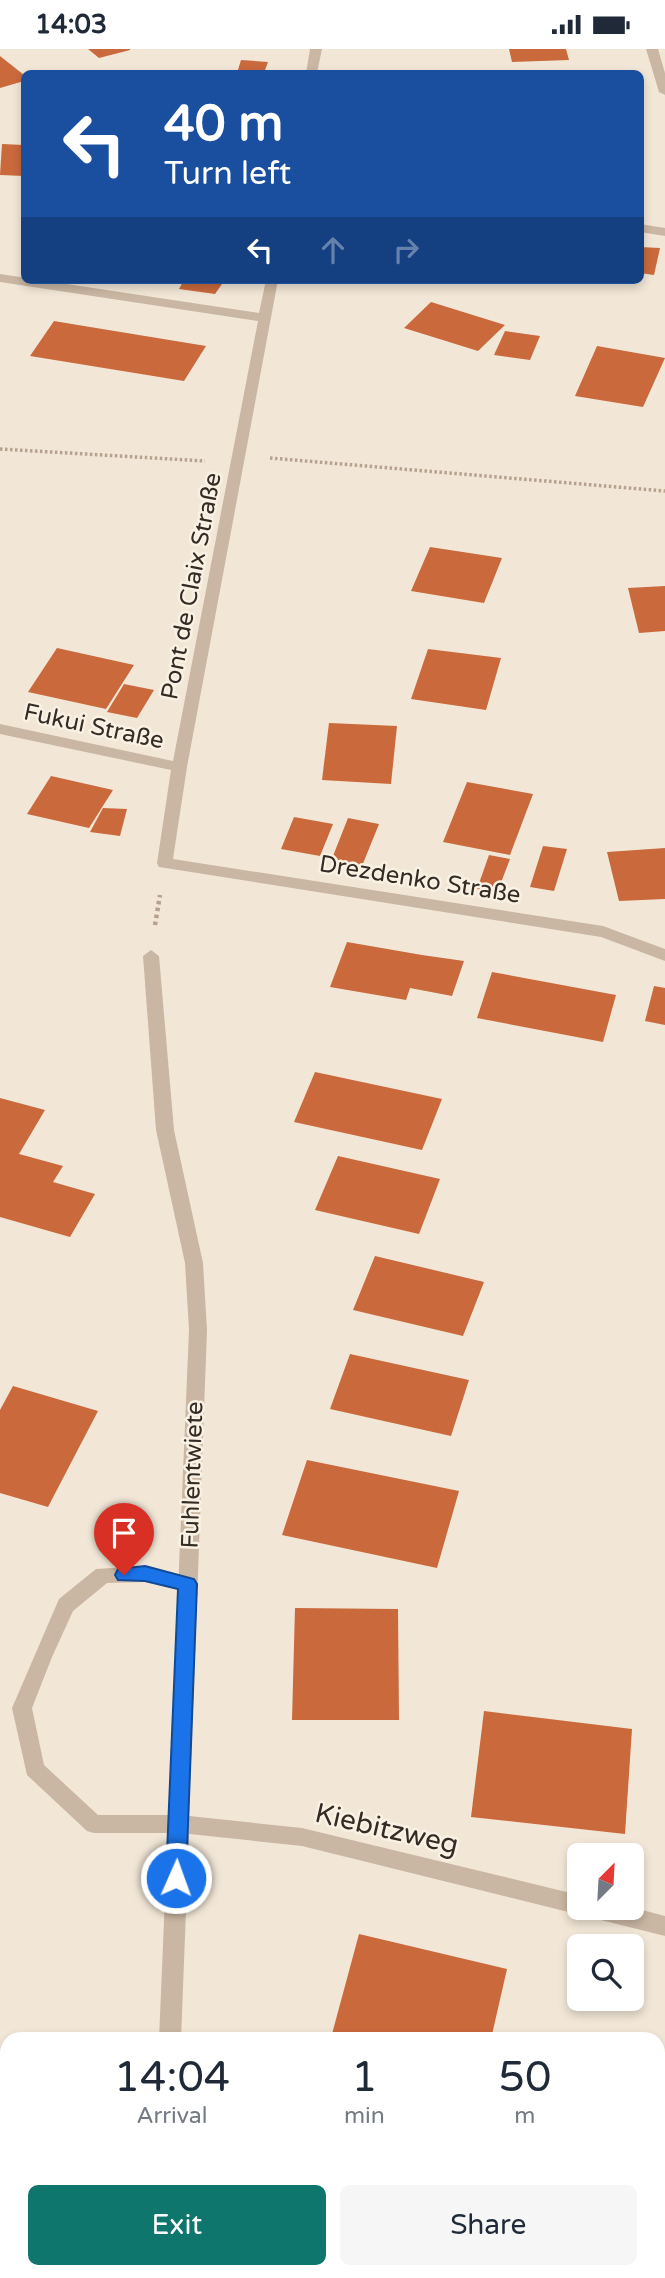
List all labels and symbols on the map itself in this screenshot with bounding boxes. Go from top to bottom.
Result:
street label: Pont de Claix Straße [155,470,228,702]
street label: Fukui Straße [21,697,167,755]
street label: Drezdenko Straße [317,849,523,910]
street label: Fuhlentwiete [175,1401,210,1549]
pin [94,1503,154,1575]
street label: Kiebitzweg [312,1796,462,1862]
position arrow [139,1841,213,1915]
north arrow [567,1843,644,1920]

